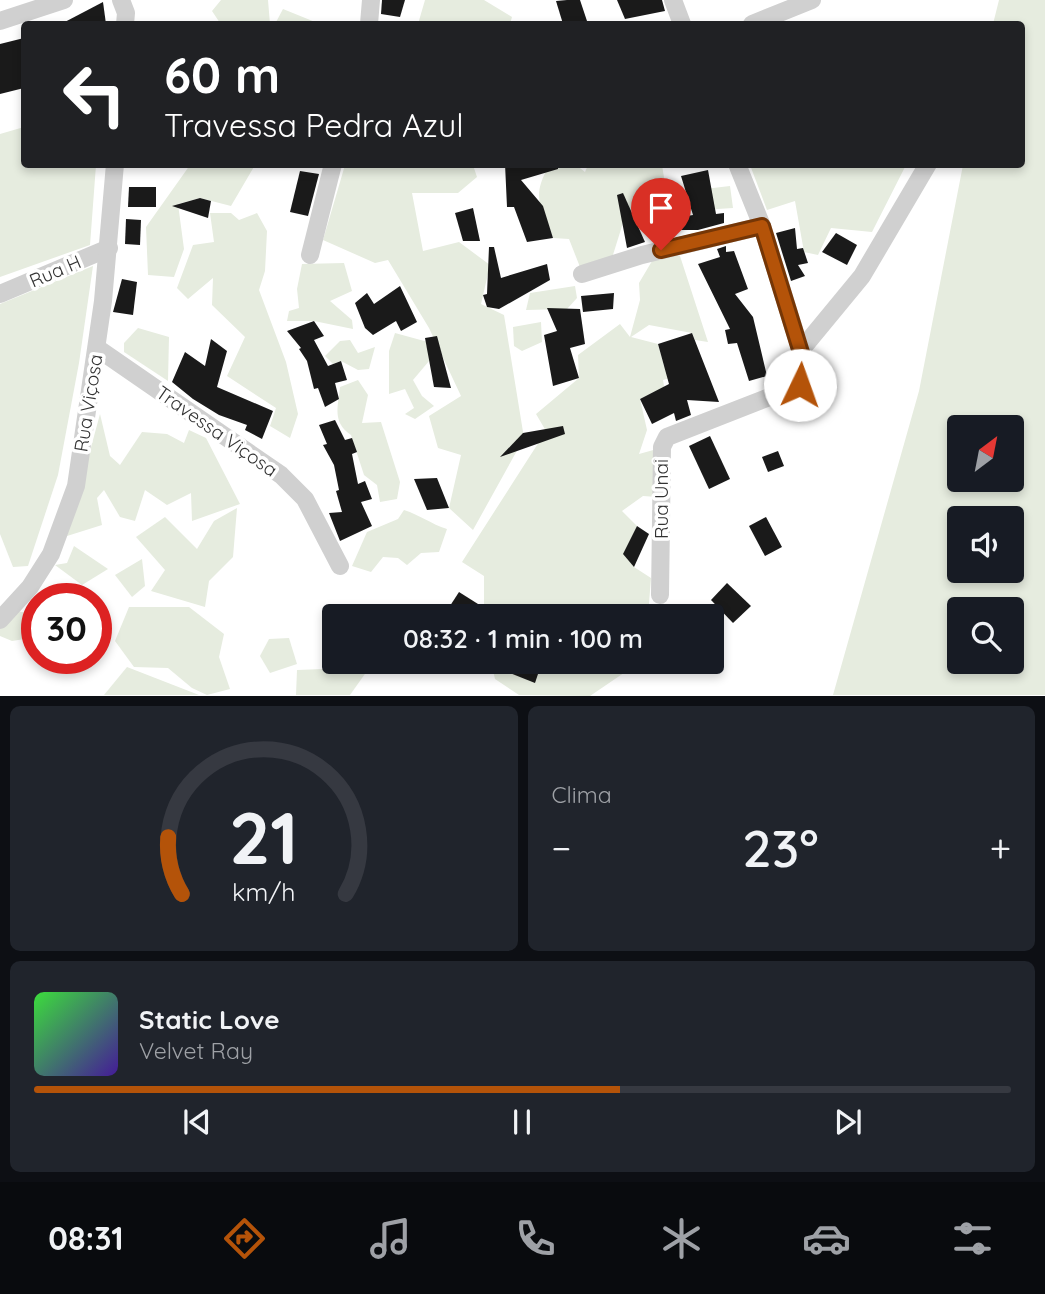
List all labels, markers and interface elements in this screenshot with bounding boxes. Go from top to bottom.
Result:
text: 60 m [164,44,280,105]
icon: left [49,49,140,140]
text: Travessa Pedra Azul [164,105,464,145]
pin [631,178,691,250]
icon: arrive [642,189,680,227]
street label: Rua H [26,249,84,293]
position arrow [763,348,837,422]
street label: Rua Viçosa [68,352,108,454]
street label: Travessa Viçosa [152,380,282,482]
north arrow [947,415,1024,492]
map controls [947,415,1024,674]
street label: Rua Unai [649,459,673,539]
button: sound [947,506,1024,583]
speed limit sign: 30 [21,583,112,674]
button: search [947,597,1024,674]
text: 08:32 · 1 min · 100 m [403,622,643,655]
text: Clima [552,780,612,809]
text: 21 [229,792,299,883]
text: 23° [742,815,819,880]
text: − [552,824,571,872]
text: + [990,824,1011,872]
text: km/h [232,876,295,907]
text: Static Love [139,1003,280,1036]
text: Velvet Ray [139,1036,253,1065]
icon: previous [178,1103,216,1141]
icon: pause [503,1103,541,1141]
icon: next [829,1103,867,1141]
icon: directions [220,1214,269,1263]
icon: music [366,1214,415,1263]
icon: phone [511,1214,560,1263]
icon: climate [657,1214,706,1263]
icon: car [802,1214,851,1263]
icon: filters [948,1214,997,1263]
text: 08:31 [48,1218,124,1258]

